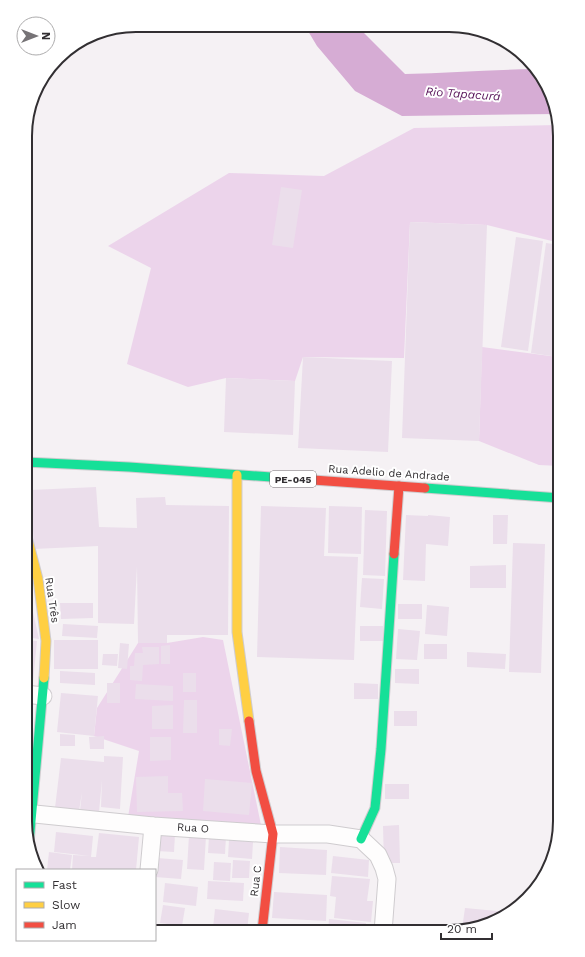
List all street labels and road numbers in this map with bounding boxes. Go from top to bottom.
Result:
street label: Rua Adelio de Andrade [328,462,450,484]
road number: PE-045 [270,471,316,487]
street label: Rua Três [42,576,62,624]
street label: Rua O [177,820,209,836]
street label: Rua C [248,864,264,897]

